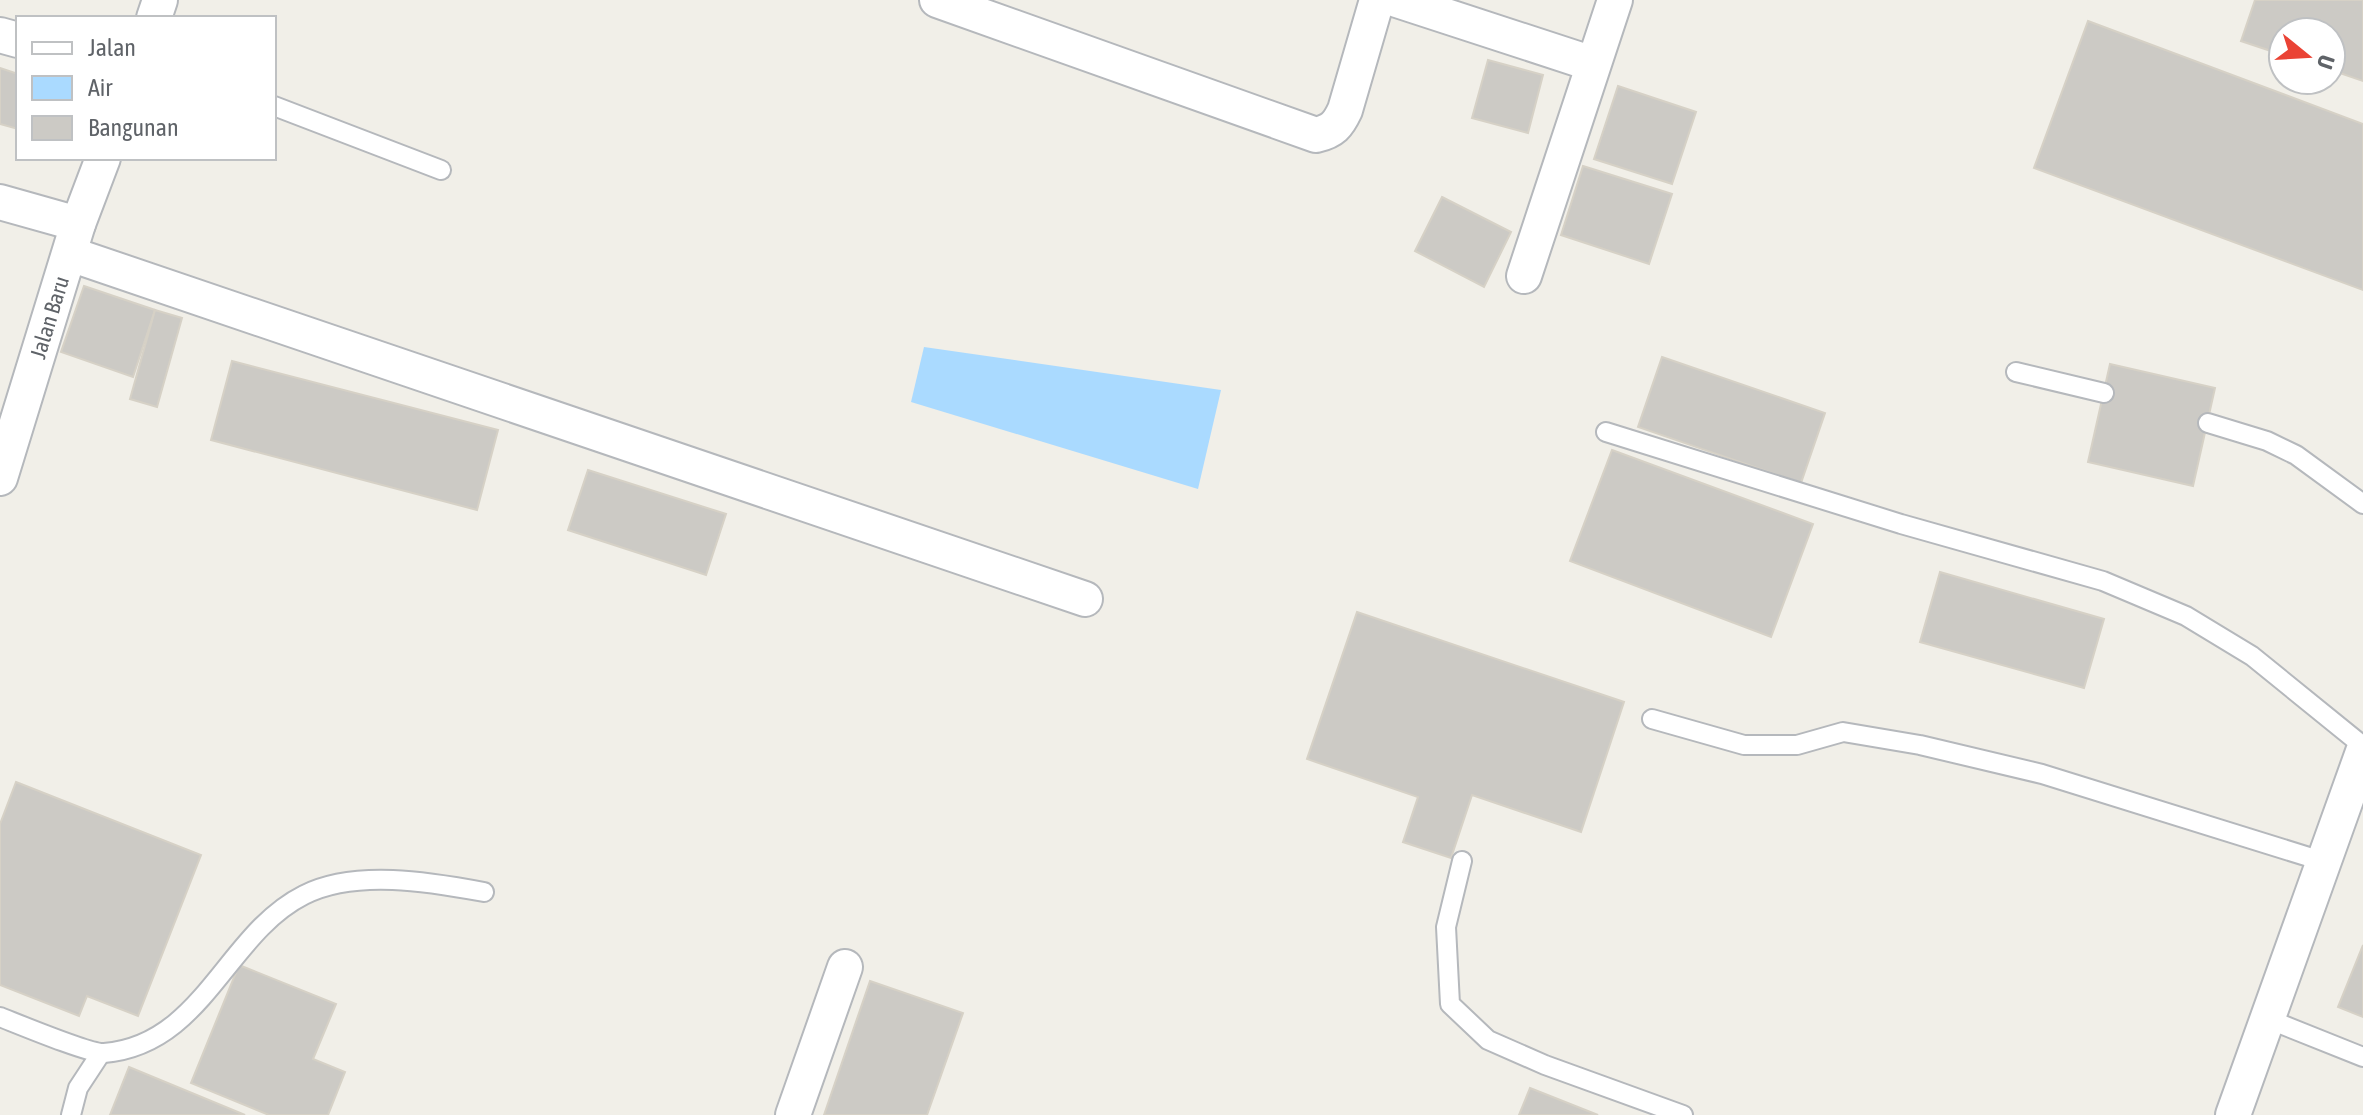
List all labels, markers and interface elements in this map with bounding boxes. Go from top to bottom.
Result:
legend [16,16,276,160]
north arrow [2267,16,2347,96]
text: Jalan [88,34,136,61]
text: U [2312,52,2340,72]
text: Air [88,74,113,101]
text: Bangunan [88,114,179,141]
street label: Jalan Baru [24,273,74,362]

